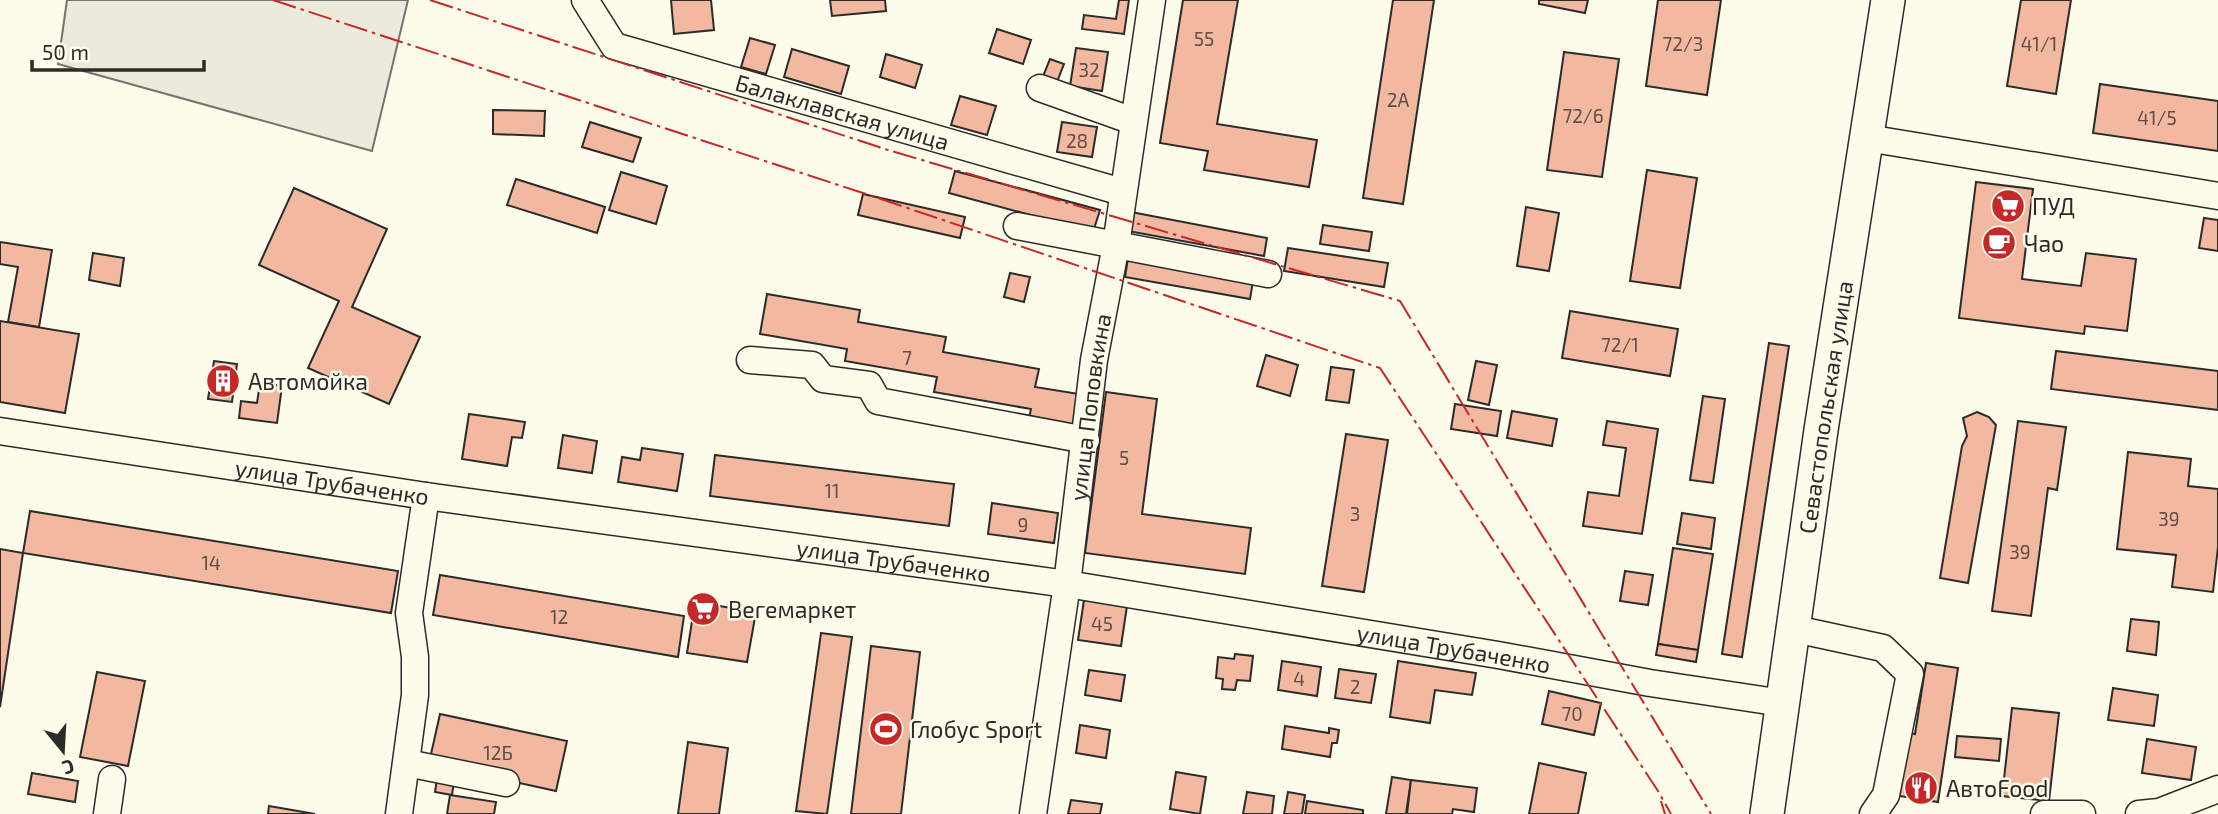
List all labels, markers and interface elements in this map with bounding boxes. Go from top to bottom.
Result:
house number: 55 [1194,27,1214,50]
scale bar [32,28,203,72]
house number: 72/3 [1663,32,1703,55]
house number: 41/1 [2021,32,2057,55]
text: 50 m [42,39,89,64]
house number: 32 [1078,58,1100,81]
street label: Балаклавская улица [732,68,953,156]
house number: 2А [1387,88,1409,111]
house number: 72/6 [1562,104,1604,127]
house number: 41/5 [2137,106,2177,129]
house number: 28 [1066,129,1088,152]
supermarket icon: ПУД [1989,187,2027,225]
place label: ПУД [2032,192,2075,220]
cafe icon: Чао [1980,224,2018,262]
place label: Чао [2024,229,2064,257]
street label: Севастопольская улица [1793,279,1858,536]
street label: улица Поповкина [1063,311,1117,502]
house number: 72/1 [1601,333,1639,356]
house number: 7 [902,346,912,369]
building icon: Автомойка [204,362,242,400]
place label: Автомойка [248,367,368,395]
house number: 5 [1119,446,1129,469]
street label: улица Трубаченко [233,453,431,510]
house number: 11 [824,479,840,502]
house number: 3 [1350,502,1360,525]
house number: 39 [2158,507,2180,530]
house number: 9 [1018,513,1028,536]
street label: улица Трубаченко [795,533,993,587]
house number: 39 [2009,540,2031,563]
house number: 14 [201,551,221,574]
supermarket icon: Вегемаркет [684,590,722,628]
place label: Вегемаркет [728,595,856,623]
house number: 12 [550,605,568,628]
house number: 45 [1091,612,1113,635]
street label: улица Трубаченко [1355,618,1553,678]
house number: 4 [1293,667,1305,690]
house number: 2 [1350,675,1360,698]
house number: 70 [1561,702,1583,725]
sports icon: Глобус Sport [867,710,905,748]
place label: Глобус Sport [910,715,1043,744]
north arrow [28,716,98,786]
house number: 12Б [483,741,513,764]
text: С [60,755,77,780]
restaurant icon: АвтоFood [1902,769,1940,807]
place label: АвтоFood [1946,774,2049,802]

